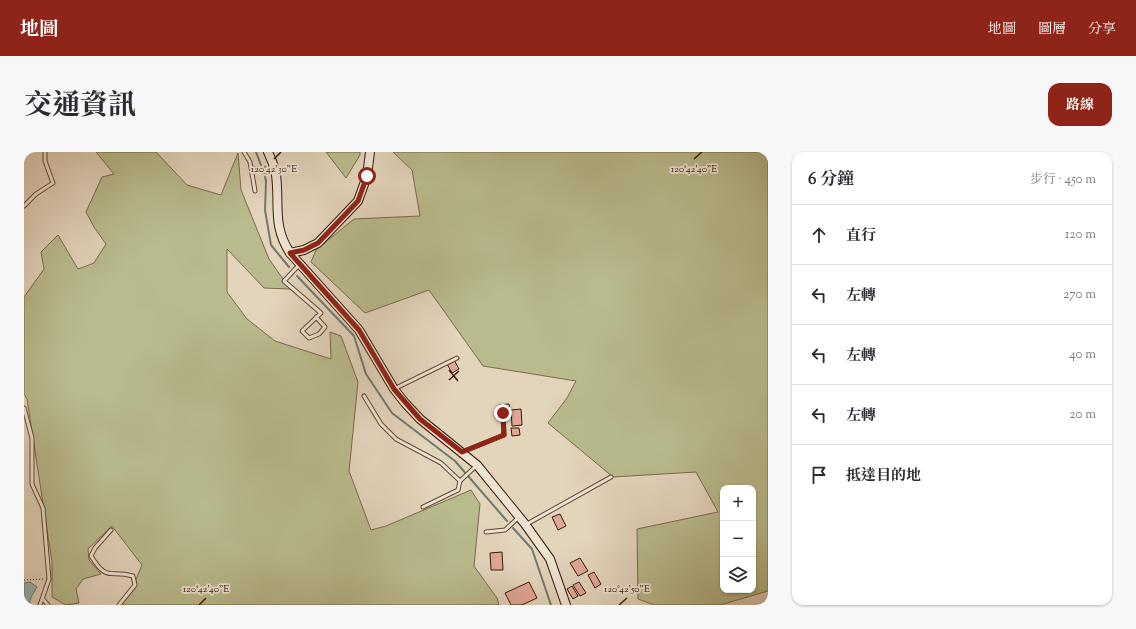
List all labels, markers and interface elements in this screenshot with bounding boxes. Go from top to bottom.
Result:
text: 地圖 [20,17,58,44]
text: 地圖 [988,20,1016,40]
text: 圖層 [1038,20,1066,40]
text: 分享 [1088,20,1116,40]
button: 路線 [1048,83,1112,126]
text: 交通資訊 [24,87,136,127]
text: 120°42'30"E [251,162,297,177]
text: 120°42'40"E [671,162,717,177]
route start [358,167,376,185]
text: 6 分鐘 [808,168,854,192]
text: 步行 · 450 m [1030,171,1096,189]
icon: ahead [808,224,830,246]
text: 直行 [846,226,876,247]
text: 120 m [1065,226,1096,244]
icon: left [808,284,830,306]
text: 左轉 [846,286,876,307]
text: 270 m [1063,286,1096,304]
icon: left [808,344,830,366]
text: 左轉 [846,346,876,367]
text: 40 m [1069,346,1096,364]
route end [494,404,512,422]
icon: left [808,404,830,426]
text: 左轉 [846,406,876,427]
text: 20 m [1070,406,1096,424]
icon: arrive [808,464,830,486]
text: 抵達目的地 [846,466,921,487]
map controls [720,485,756,593]
button: + [720,485,756,521]
button: − [720,521,756,557]
button: layers [720,557,756,593]
text: 120°42'40"E [183,582,229,597]
text: 120°42'50"E [604,582,650,597]

